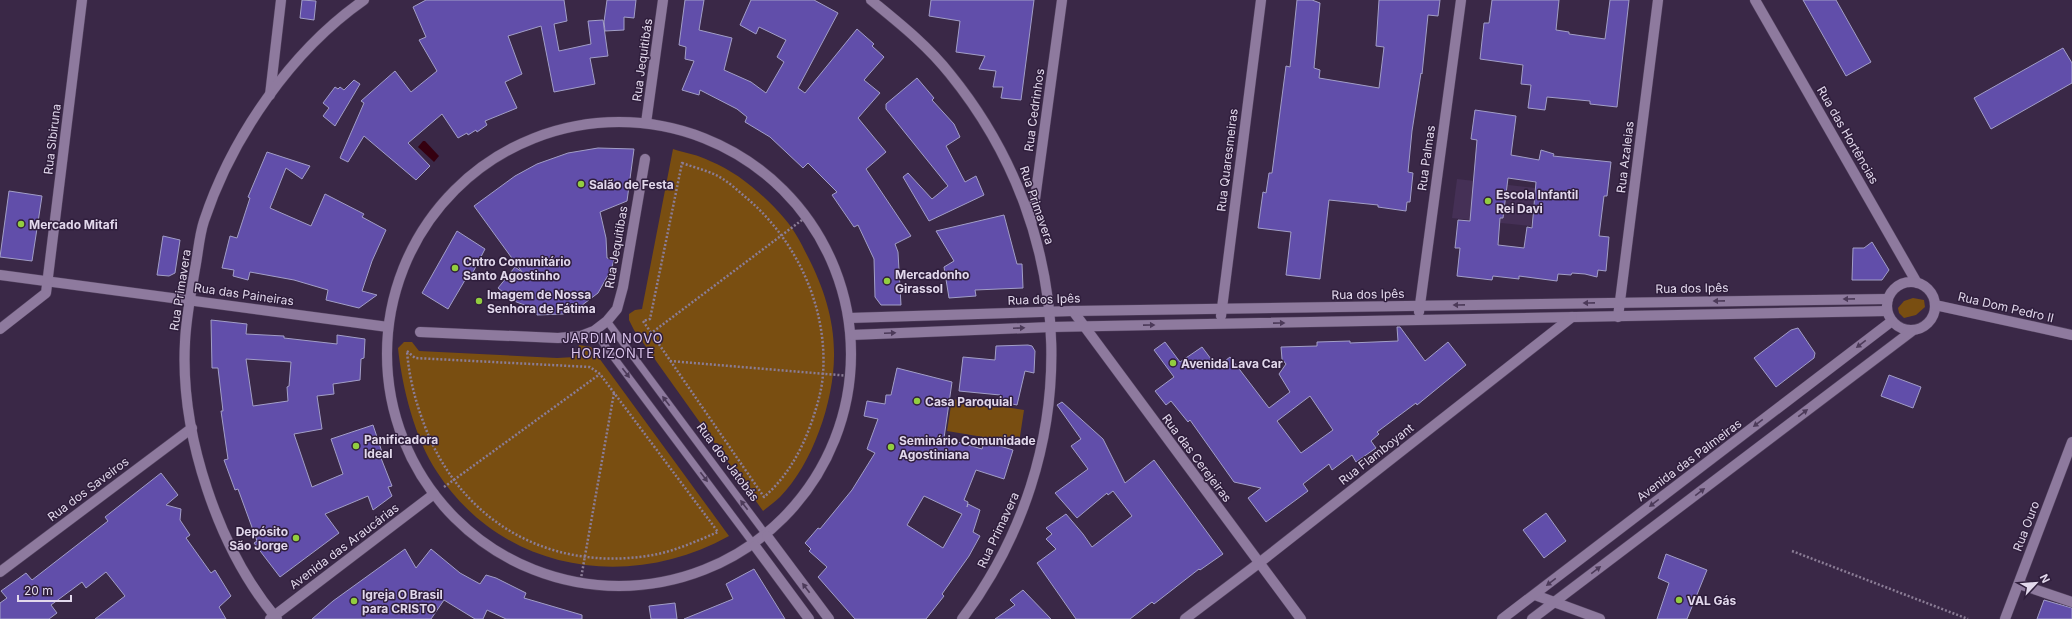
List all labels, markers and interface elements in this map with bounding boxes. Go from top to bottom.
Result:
street label: Rua Jequitibás [629,18,655,102]
street label: Rua Cedrinhos [1021,68,1047,152]
street label: Rua das Hortências [1814,83,1882,187]
street label: Rua Sibiruna [40,103,64,175]
street label: Rua Quaresmeiras [1213,108,1241,212]
street label: Rua Azaleias [1613,120,1637,194]
street label: Rua Palmas [1414,124,1438,192]
street label: Rua Primavera [1017,164,1057,246]
place label: Salão de Festa [589,177,674,192]
marker: Salão de Festa [576,179,586,189]
place label: Escola Infantil Rei Davi [1496,187,1578,216]
marker: Escola Infantil Rei Davi [1483,196,1493,206]
street label: Rua Jequitibas [601,205,631,289]
place label: Mercado Mitafi [29,217,118,232]
marker: Mercado Mitafi [16,219,26,229]
street label: Rua Primavera [166,248,194,332]
place label: Cntro Comunitário Santo Agostinho [463,254,571,283]
marker: Cntro Comunitário Santo Agostinho [450,263,460,273]
place label: Mercadonho Girassol [895,267,969,296]
marker: Mercadonho Girassol [882,276,892,286]
street label: Rua das Paineiras [193,280,295,308]
street label: Rua dos Ipês [1655,280,1729,296]
street label: Rua dos Ipês [1331,286,1405,302]
place label: Imagem de Nossa Senhora de Fátima [487,287,596,316]
street label: Rua Dom Pedro II [1957,289,2055,325]
street label: Rua dos Ipês [1007,290,1081,308]
marker: Imagem de Nossa Senhora de Fátima [474,296,484,306]
one-way arrow [1842,296,1855,302]
one-way arrow [1712,298,1725,304]
one-way arrow [1582,300,1595,306]
one-way arrow [1452,302,1465,308]
one-way arrow [1273,320,1286,326]
one-way arrow [1143,322,1156,328]
one-way arrow [1013,325,1025,332]
district label: JARDIM NOVO HORIZONTE [562,330,664,361]
one-way arrow [884,330,897,336]
one-way arrow [1855,340,1866,349]
place label: Avenida Lava Car [1181,356,1283,371]
marker: Avenida Lava Car [1168,358,1178,368]
one-way arrow [622,368,630,379]
place label: Casa Paroquial [925,394,1012,409]
one-way arrow [662,395,670,406]
marker: Casa Paroquial [912,396,922,406]
one-way arrow [1798,409,1809,417]
street label: Rua das Cerejeiras [1159,411,1235,505]
street label: Avenida das Palmeiras [1634,416,1744,504]
one-way arrow [1752,419,1763,428]
street label: Rua dos Jatobás [694,420,762,504]
street label: Rua Flamboyant [1336,420,1416,488]
place label: Panificadora Ideal [364,432,438,461]
place label: Seminário Comunidade Agostiniana [899,433,1036,462]
marker: Panificadora Ideal [351,441,361,451]
marker: Seminário Comunidade Agostiniana [886,442,896,452]
street label: Rua dos Saveiros [44,454,132,524]
one-way arrow [700,472,708,483]
one-way arrow [1694,487,1705,496]
street label: Rua Primavera [974,490,1022,570]
one-way arrow [1649,498,1660,507]
one-way arrow [739,499,748,510]
street label: Rua Ouro [2010,499,2042,553]
street label: Avenida das Araucárias [286,500,402,592]
place label: Depósito São Jorge [229,524,288,553]
marker: Depósito São Jorge [291,533,301,543]
north arrow [2016,563,2056,603]
one-way arrow [1591,566,1602,574]
text: N [2037,572,2053,585]
scale bar [18,577,71,603]
one-way arrow [1546,577,1557,586]
one-way arrow [802,582,810,593]
text: 20 m [24,583,53,598]
place label: Igreja O Brasil para CRISTO [362,587,443,616]
place label: VAL Gás [1687,593,1737,608]
marker: VAL Gás [1674,595,1684,605]
marker: Igreja O Brasil para CRISTO [349,596,359,606]

